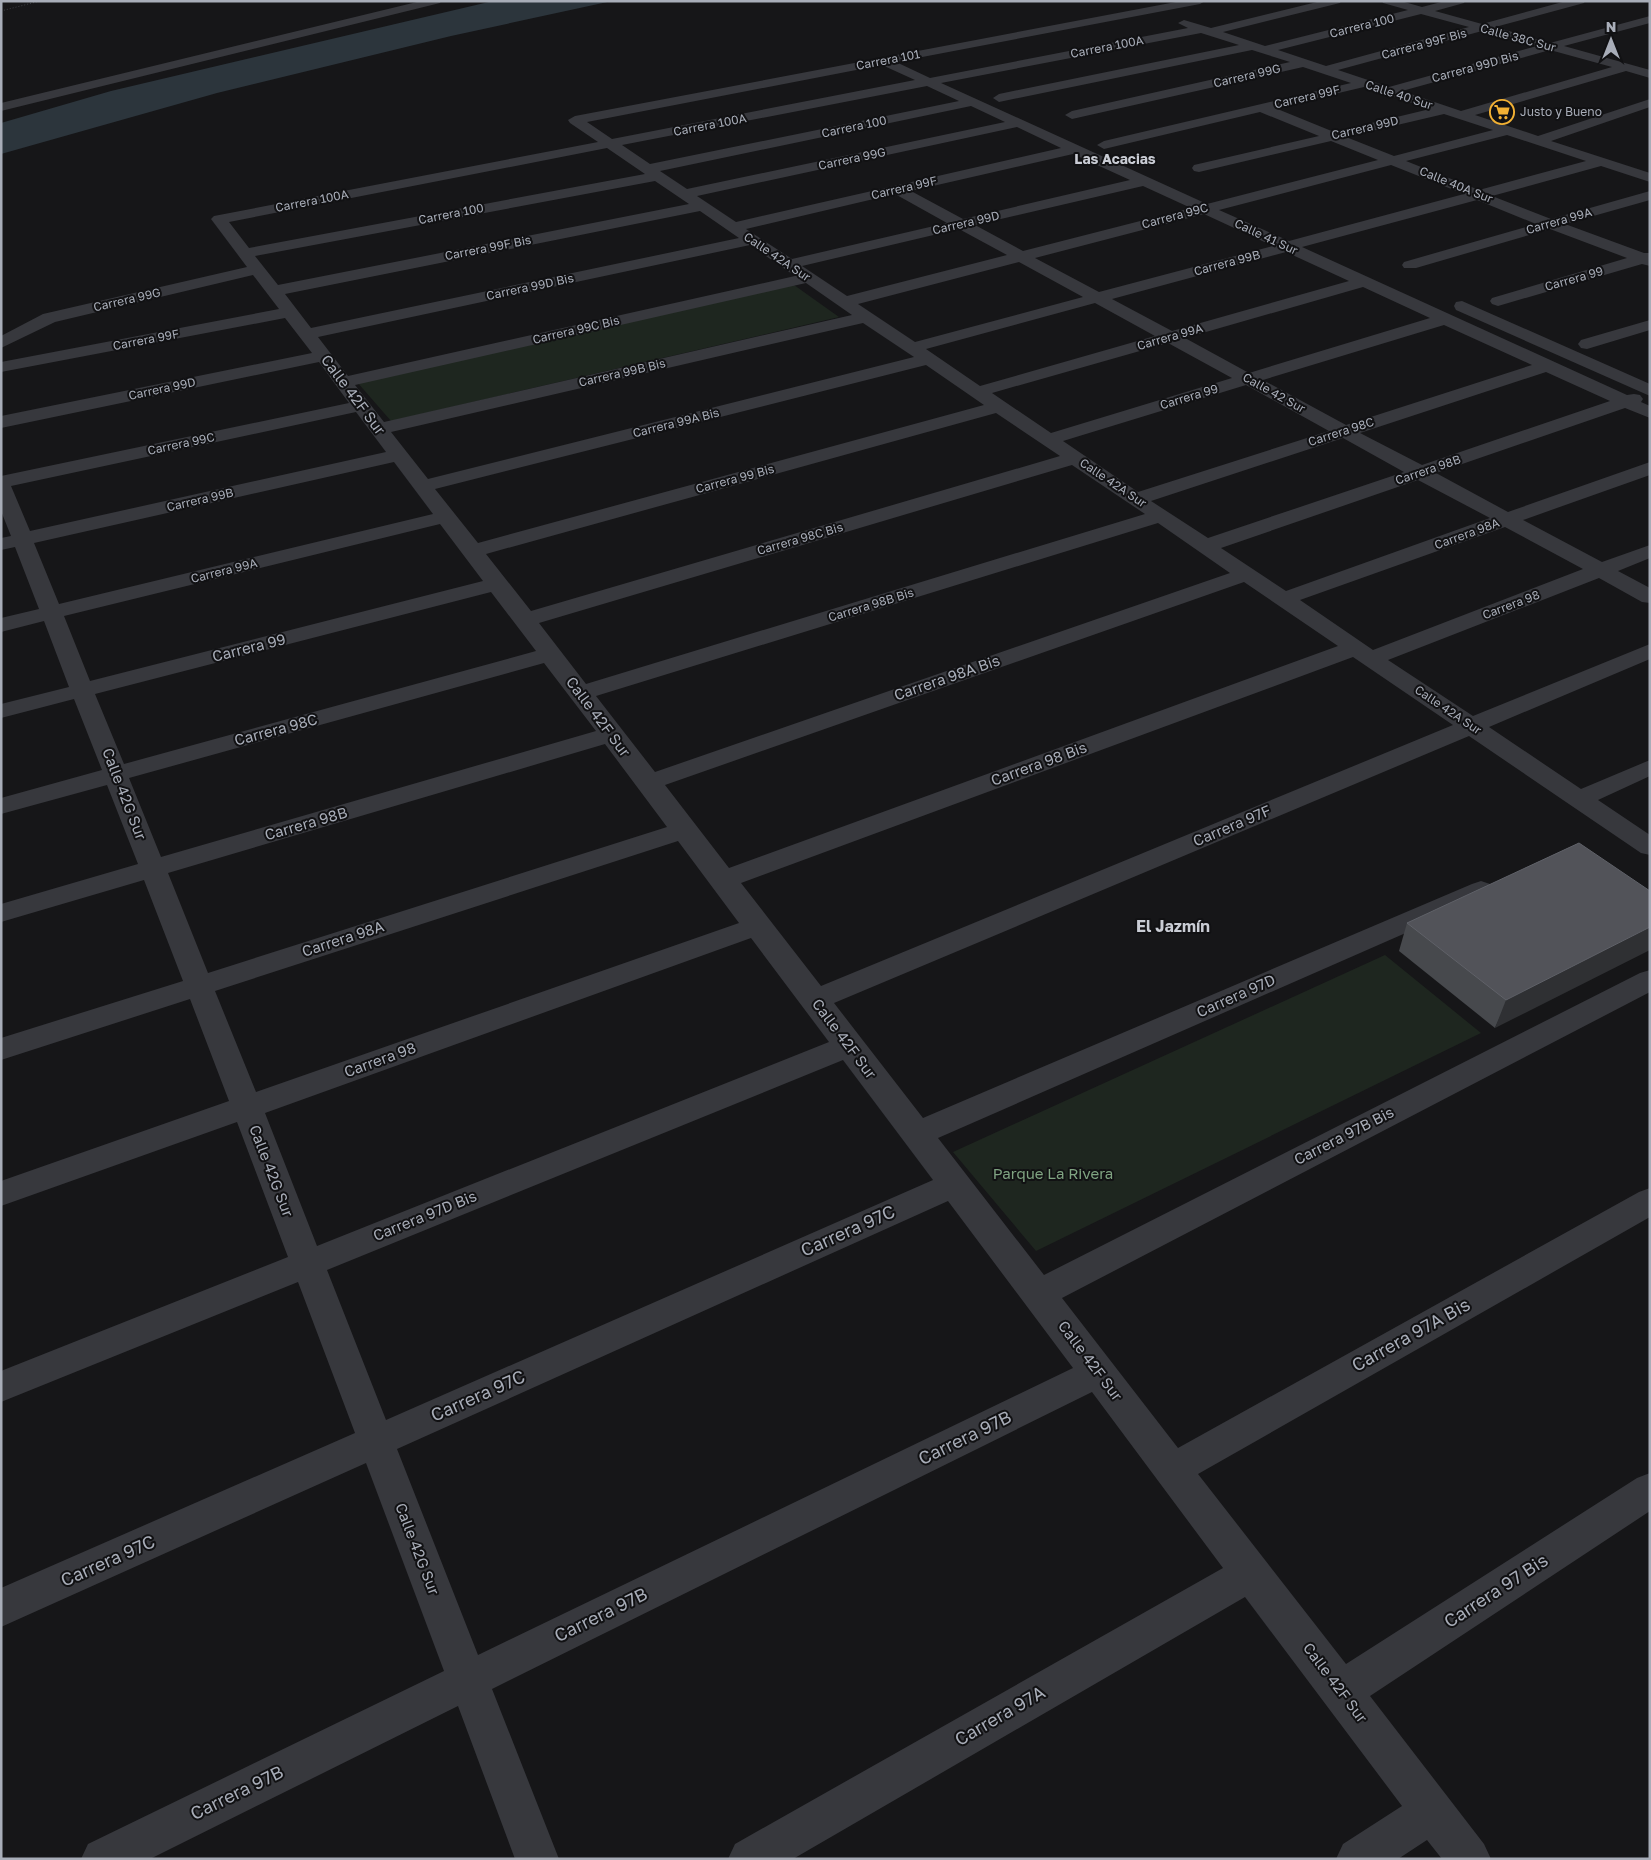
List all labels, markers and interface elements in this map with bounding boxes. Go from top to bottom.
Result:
street label: Carrera 100 [1328,10,1396,41]
north arrow [1586,15,1636,65]
text: N [1606,18,1616,35]
street label: Calle 38C Sur [1479,20,1558,55]
street label: Carrera 99F Bis [1380,25,1468,62]
street label: Carrera 100A [1069,32,1145,61]
street label: Carrera 101 [855,46,921,73]
street label: Carrera 99D Bis [1430,48,1520,85]
street label: Carrera 99G [1212,61,1282,91]
street label: Calle 40 Sur [1364,77,1435,113]
street label: Carrera 99F [1272,82,1341,111]
supermarket icon: Justo y Bueno [1489,99,1515,125]
place label: Justo y Bueno [1520,104,1602,119]
street label: Carrera 100A [672,110,748,139]
street label: Carrera 100 [820,112,888,141]
street label: Carrera 99D [1330,113,1400,143]
street label: Carrera 99G [817,144,887,173]
district label: Las Acacias [1074,150,1156,167]
street label: Calle 40A Sur [1417,163,1495,206]
street label: Carrera 99F [869,173,938,202]
street label: Carrera 100A [274,186,350,215]
street label: Carrera 99C [1140,199,1210,232]
street label: Carrera 100 [417,200,485,227]
street label: Carrera 99A [1524,204,1594,237]
street label: Carrera 99D [931,208,1001,238]
street label: Calle 41 Sur [1232,215,1301,258]
street label: Calle 42A Sur [741,229,814,285]
street label: Carrera 99F Bis [443,232,532,263]
street label: Carrera 99B [1192,246,1262,279]
street label: Carrera 99 [1543,263,1605,294]
street label: Carrera 99D Bis [485,270,575,303]
street label: Carrera 99G [92,285,162,315]
street label: Carrera 99C Bis [531,312,621,347]
street label: Carrera 99A [1135,320,1205,353]
street label: Carrera 99F [112,326,180,353]
street label: Calle 42F Sur [318,351,390,438]
street label: Carrera 99B Bis [577,355,667,390]
street label: Calle 42 Sur [1240,369,1308,416]
street label: Carrera 99D [127,374,197,403]
street label: Carrera 99 [1158,381,1220,412]
street label: Carrera 99A Bis [631,405,721,441]
street label: Carrera 98C [1306,414,1376,449]
street label: Carrera 99C [146,429,216,458]
street label: Carrera 98B [1393,451,1462,488]
street label: Calle 42A Sur [1077,455,1150,511]
street label: Carrera 99 Bis [694,461,776,496]
street label: Carrera 99B [165,485,235,514]
street label: Carrera 98A [1432,515,1501,552]
street label: Carrera 98C Bis [755,519,845,558]
street label: Carrera 99A [189,555,259,586]
street label: Carrera 98B Bis [826,584,915,625]
street label: Carrera 98 [1480,587,1542,622]
street label: Carrera 99 [210,629,287,665]
street label: Carrera 98A Bis [891,650,1002,704]
street label: Calle 42F Sur [563,673,635,760]
street label: Calle 42A Sur [1412,682,1485,738]
street label: Carrera 98C [232,709,319,749]
street label: Carrera 98 Bis [988,737,1089,789]
street label: Calle 42G Sur [99,745,151,842]
street label: Carrera 97F [1190,801,1273,850]
street label: Carrera 98B [262,803,349,843]
street label: Carrera 98A [299,916,386,960]
district label: El Jazmín [1136,916,1210,936]
street label: Carrera 97D [1193,970,1278,1020]
street label: Calle 42F Sur [809,995,881,1082]
street label: Carrera 98 [341,1038,418,1080]
street label: Carrera 97B Bis [1291,1102,1397,1168]
street label: Calle 42G Sur [246,1122,298,1219]
park label: Parque La Rivera [993,1164,1113,1182]
street label: Carrera 97D Bis [370,1186,479,1244]
street label: Carrera 97C [797,1200,898,1261]
street label: Carrera 97A Bis [1348,1293,1473,1376]
street label: Calle 42F Sur [1055,1317,1127,1404]
street label: Carrera 97C [427,1365,528,1426]
street label: Carrera 97B [914,1405,1015,1469]
street label: Calle 42G Sur [392,1500,444,1597]
street label: Carrera 97C [57,1530,158,1591]
street label: Carrera 97 Bis [1439,1548,1552,1632]
street label: Carrera 97B [550,1582,651,1646]
street label: Calle 42F Sur [1300,1639,1372,1726]
street label: Carrera 97A [950,1680,1049,1750]
street label: Carrera 97B [186,1760,287,1824]

